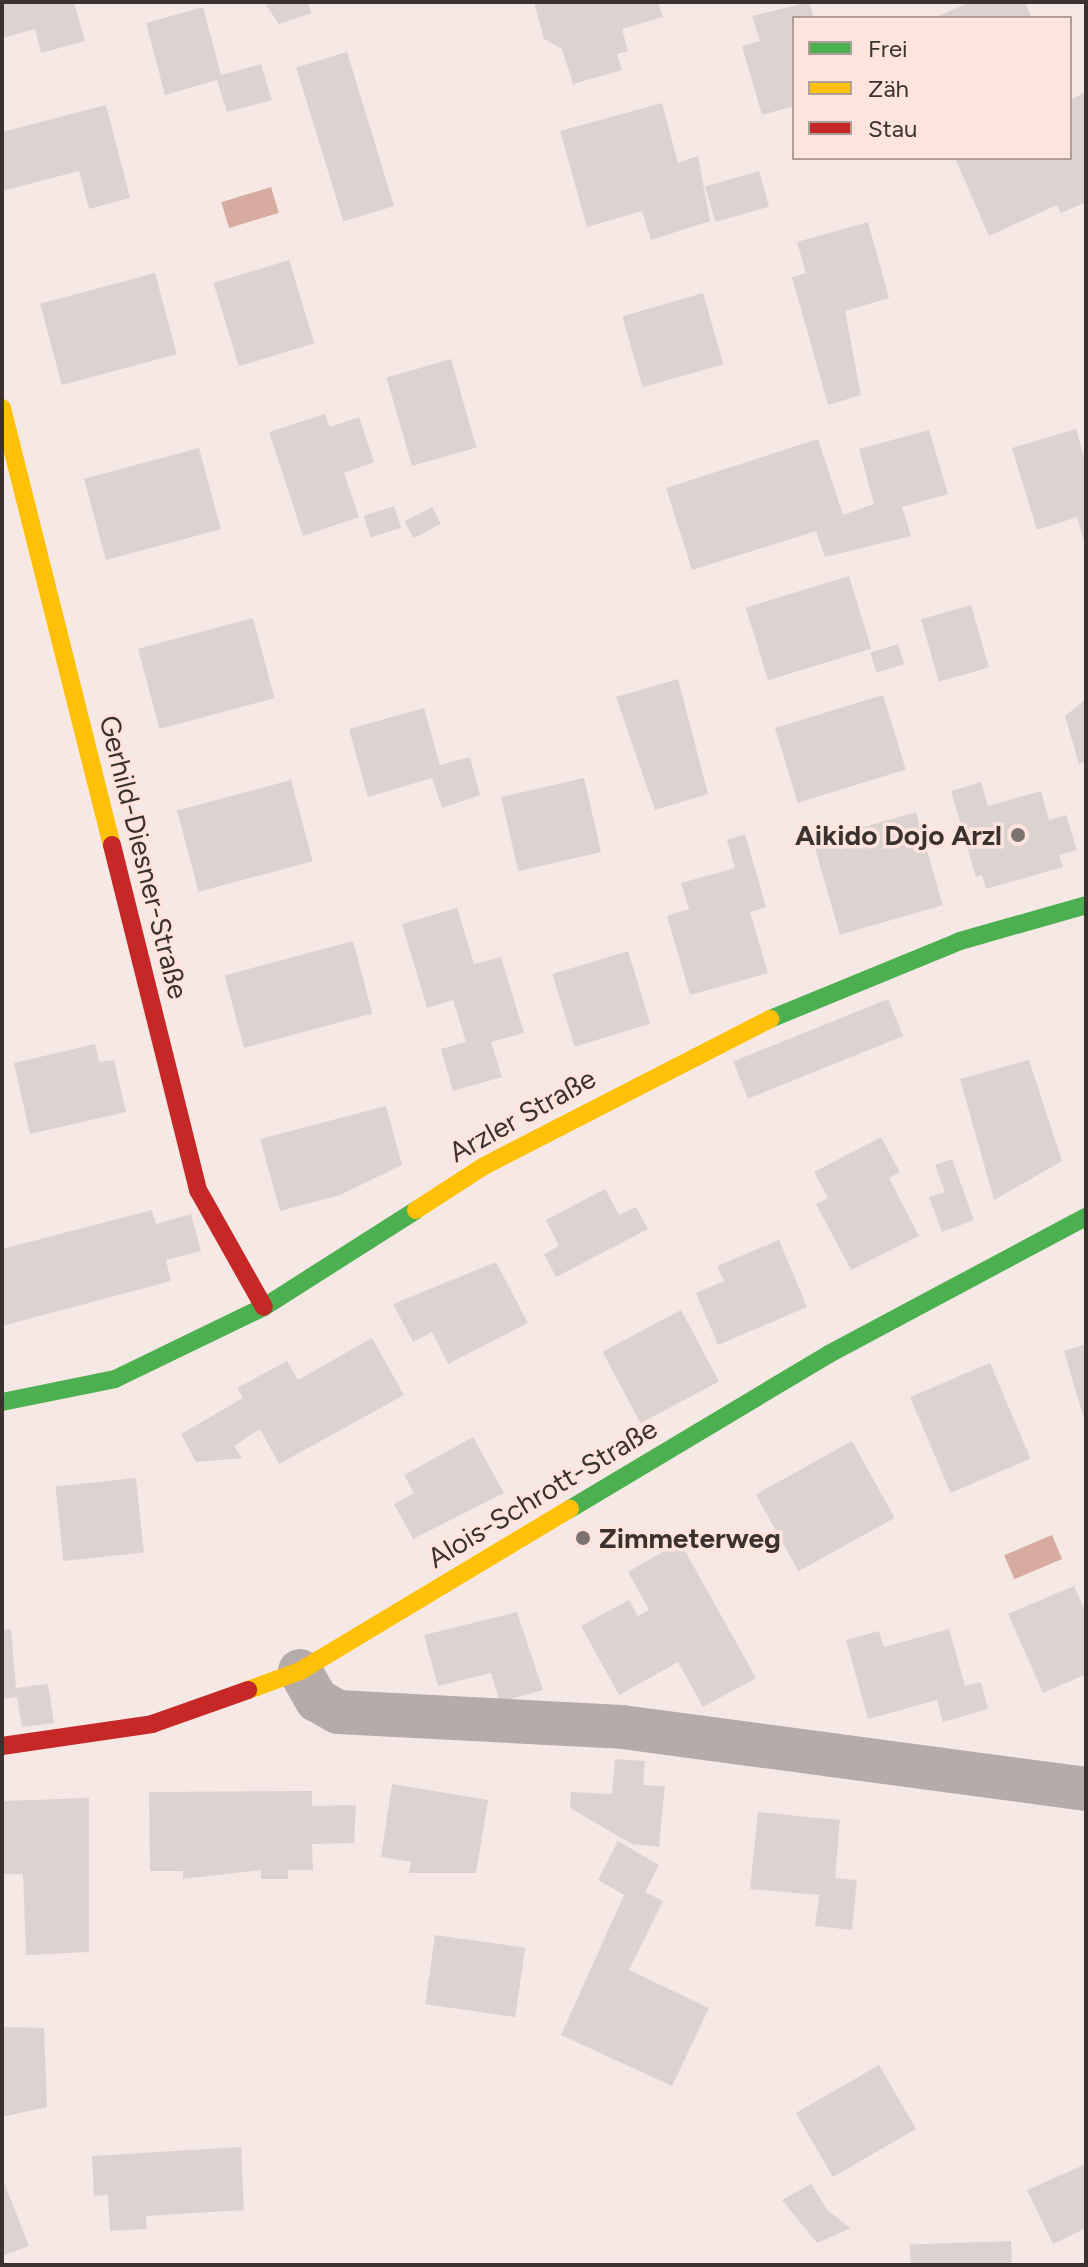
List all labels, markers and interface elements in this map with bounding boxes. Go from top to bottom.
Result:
legend [792,16,1072,160]
text: Frei [868,34,908,63]
text: Zäh [868,74,909,103]
text: Stau [868,114,917,143]
street label: Gerhild-Diesner-Straße [92,712,196,1002]
place label: Aikido Dojo Arzl [795,818,1002,852]
marker: Aikido Dojo Arzl [1009,826,1027,844]
street label: Arzler Straße [443,1061,601,1169]
street label: Alois-Schrott-Straße [421,1411,663,1575]
place label: Zimmeterweg [599,1521,781,1555]
marker: Zimmeterweg [574,1529,592,1547]

